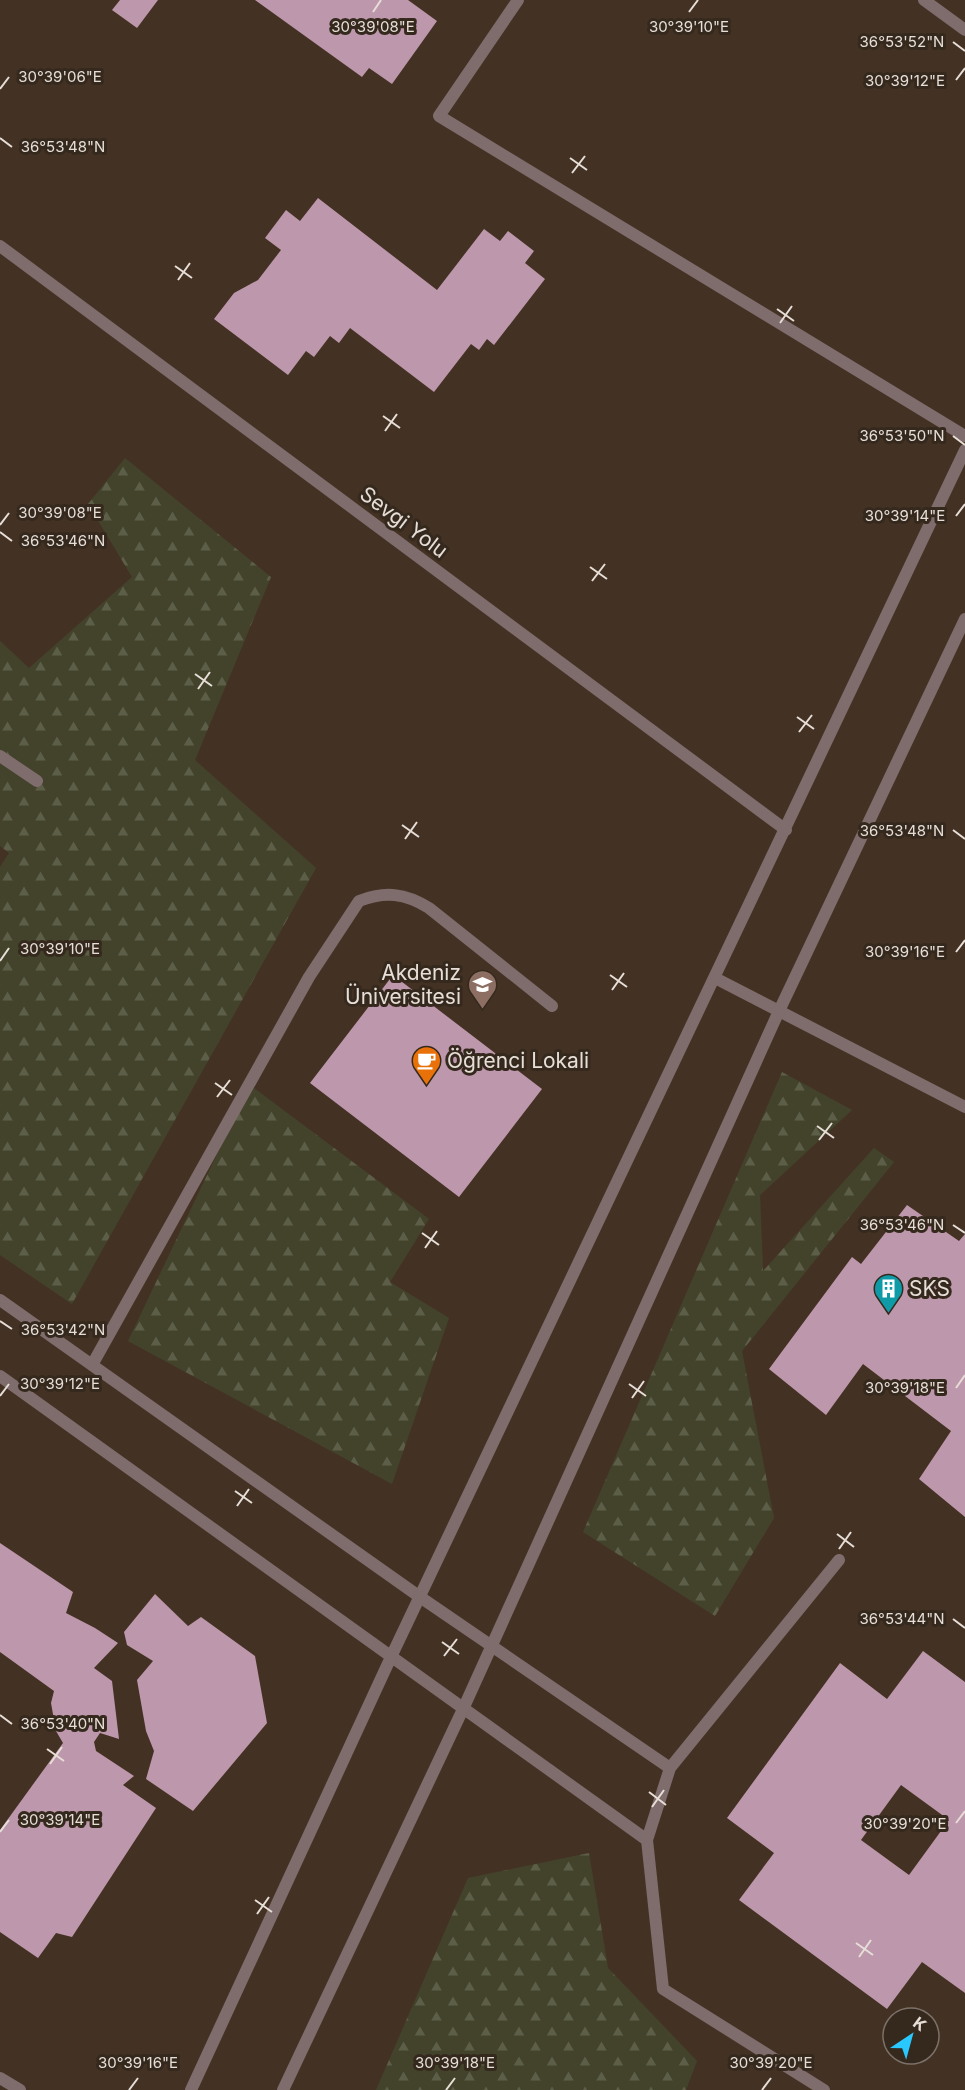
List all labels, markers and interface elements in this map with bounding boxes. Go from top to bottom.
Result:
text: 30°39'08"E [331,17,415,36]
text: 30°39'10"E [649,17,729,36]
text: 36°53'52"N [860,32,944,51]
text: 30°39'06"E [18,67,102,86]
text: 30°39'12"E [865,71,945,90]
text: 36°53'48"N [21,137,105,156]
text: 36°53'50"N [859,426,945,445]
street label: Sevgi Yolu [355,481,453,563]
text: 30°39'08"E [18,503,102,522]
text: 30°39'14"E [865,506,945,525]
text: 36°53'46"N [21,531,105,550]
text: 36°53'48"N [860,821,944,840]
text: 30°39'10"E [20,939,100,958]
text: 30°39'16"E [865,942,945,961]
place label: Akdeniz Üniversitesi [345,960,461,1009]
school or university icon: Akdeniz Üniversitesi [466,968,498,1010]
cafe icon: Öğrenci Lokali [410,1044,442,1086]
place label: Öğrenci Lokali [447,1048,589,1073]
text: 36°53'46"N [860,1215,944,1234]
building icon: SKS [872,1272,904,1314]
place label: SKS [909,1276,950,1301]
text: 36°53'42"N [21,1320,105,1339]
text: 30°39'12"E [20,1374,100,1393]
text: 30°39'18"E [865,1378,945,1397]
text: 36°53'44"N [859,1609,945,1628]
text: 36°53'40"N [21,1714,105,1733]
text: 30°39'14"E [20,1810,100,1829]
text: 30°39'20"E [863,1814,947,1833]
north arrow [881,2006,941,2066]
text: K [909,2012,931,2036]
text: 30°39'16"E [98,2053,178,2072]
text: 30°39'18"E [415,2053,495,2072]
text: 30°39'20"E [729,2053,813,2072]

